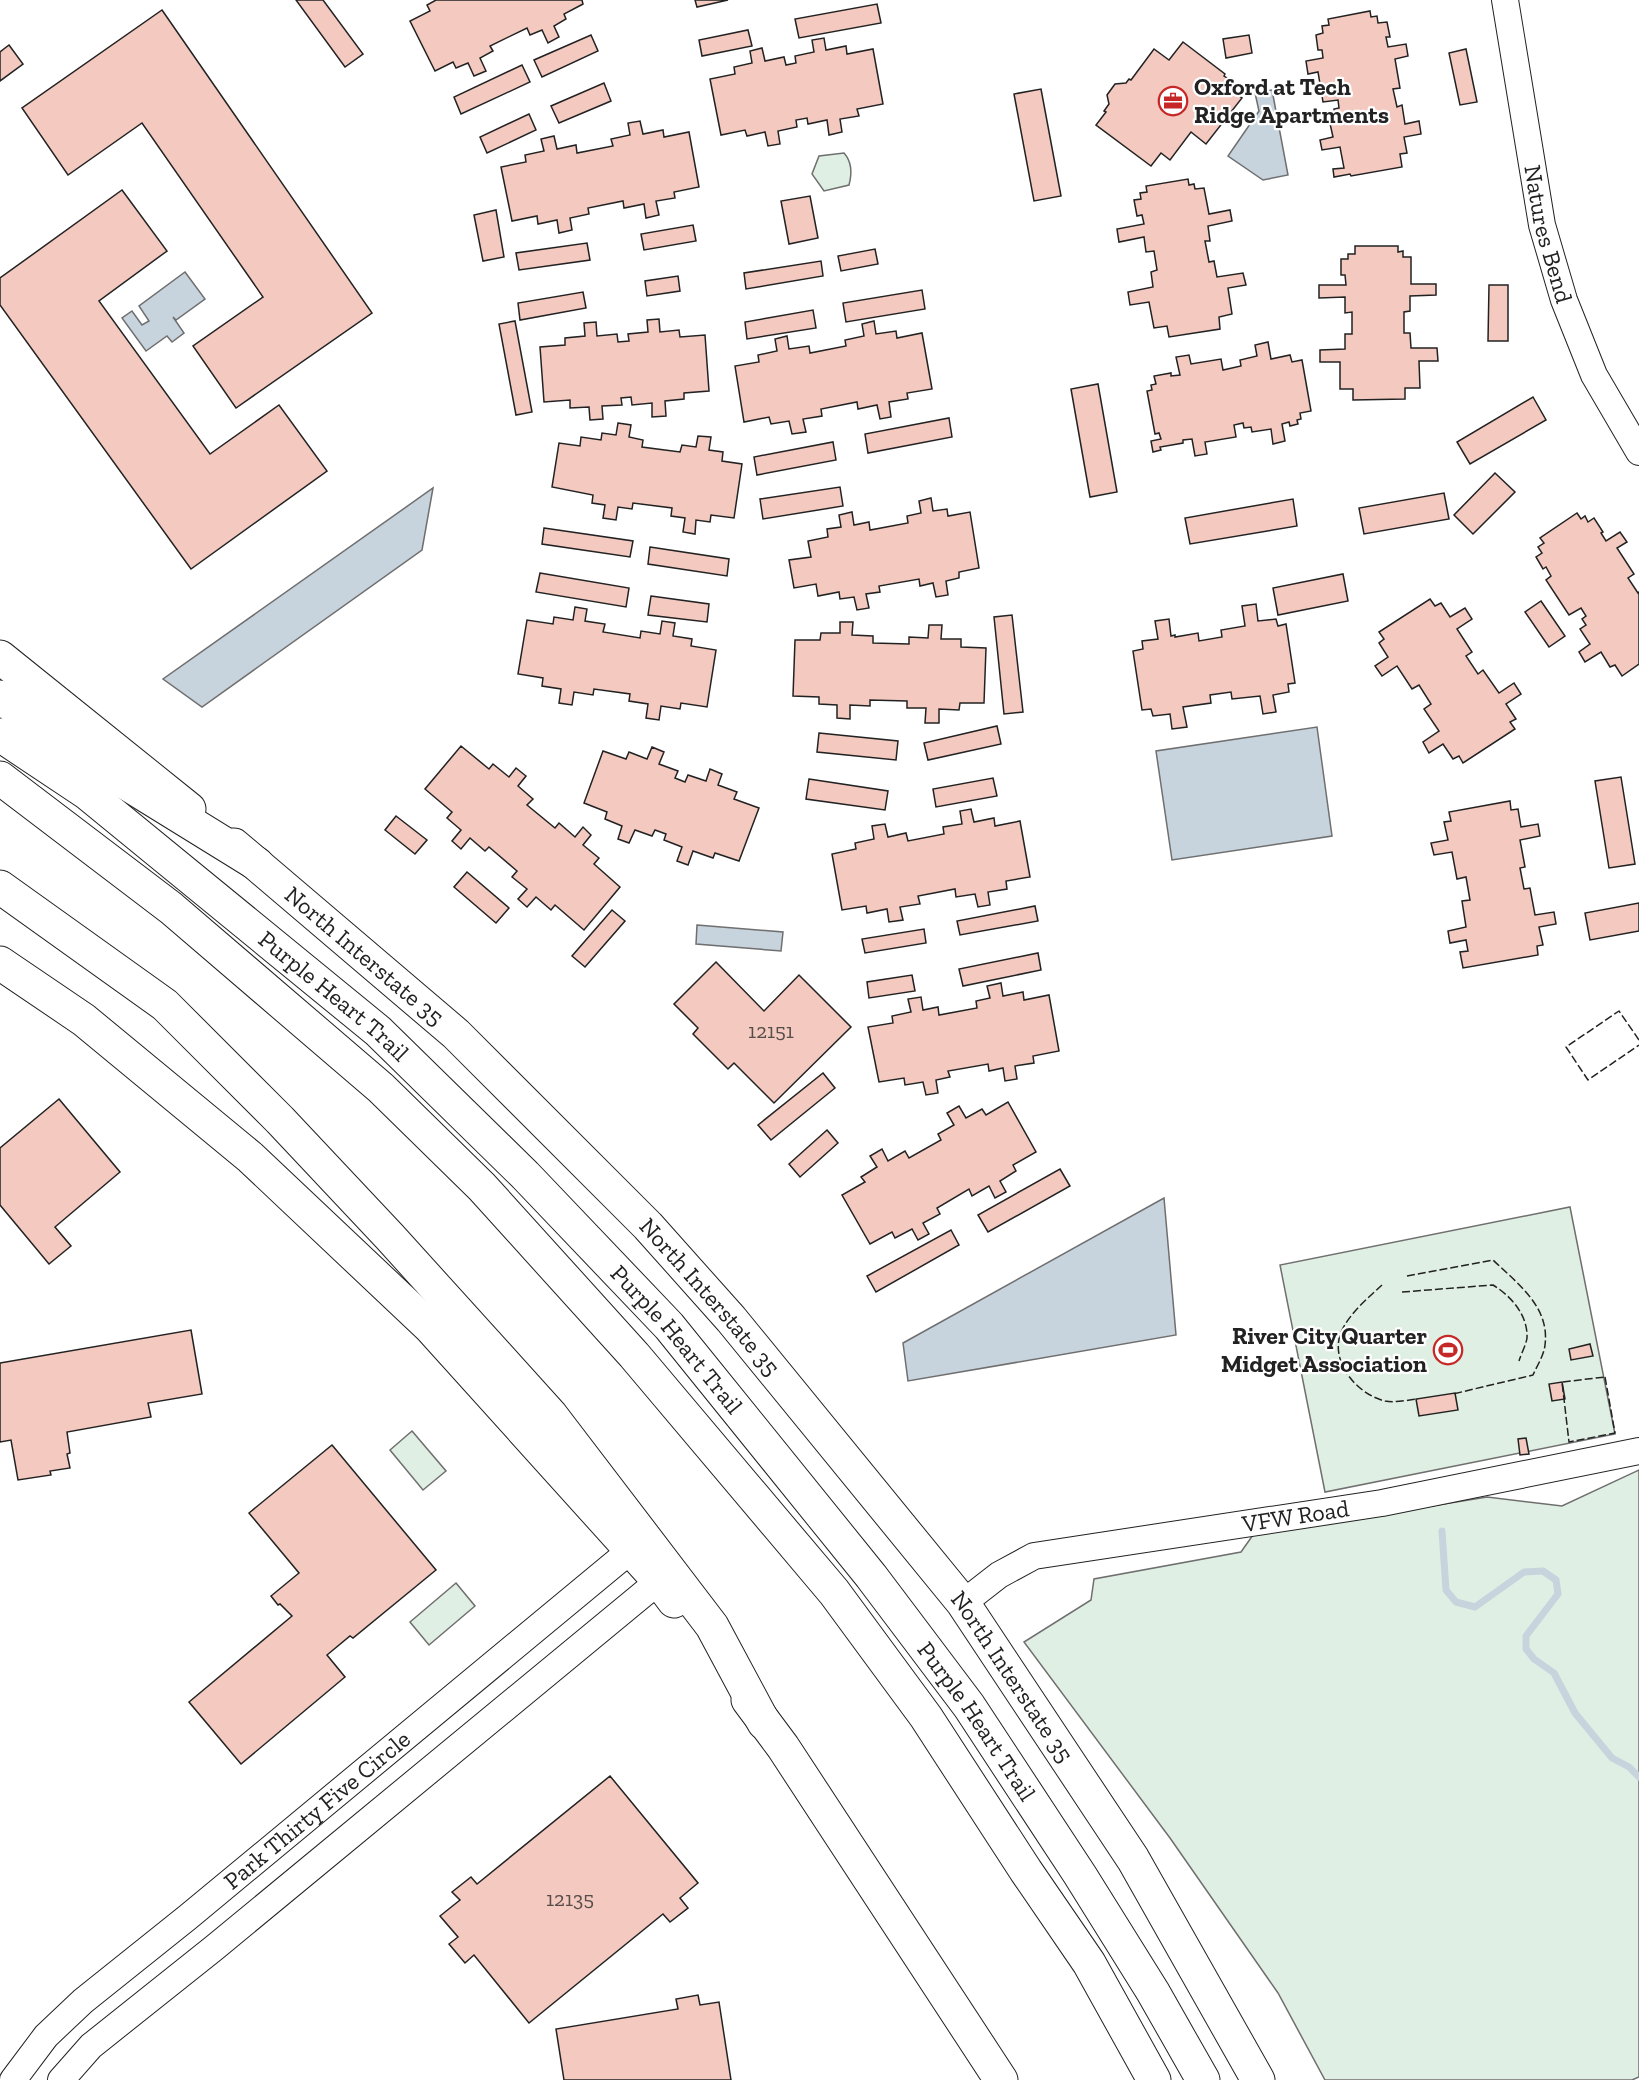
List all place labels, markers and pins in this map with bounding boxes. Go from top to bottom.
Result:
place label: Oxford at Tech Ridge Apartments [1194,72,1389,129]
office icon: Oxford at Tech Ridge Apartments [1157,85,1189,117]
place label: River City Quarter Midget Association [1221,1321,1427,1378]
sports icon: River City Quarter Midget Association [1432,1334,1464,1366]

